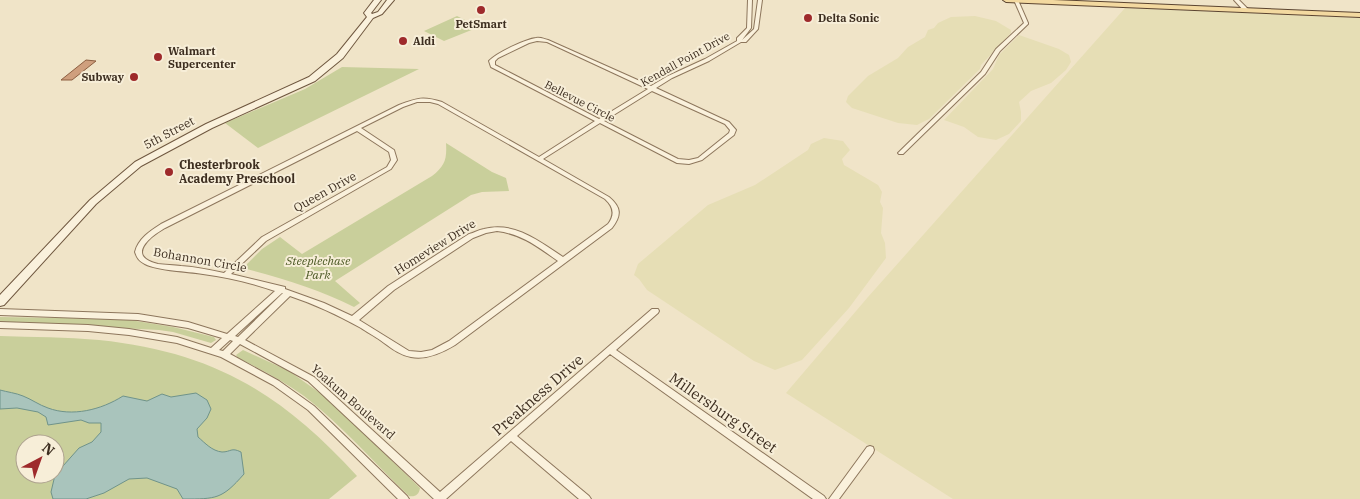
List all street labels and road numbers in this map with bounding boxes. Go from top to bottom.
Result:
street label: Kendall Point Drive [638,29,732,89]
street label: Bellevue Circle [542,77,618,125]
street label: 5th Street [141,113,197,152]
street label: Queen Drive [291,168,359,215]
street label: Homeview Drive [391,216,478,278]
street label: Bohannon Circle [152,244,248,275]
street label: Preakness Drive [488,350,587,439]
street label: Yoakum Boulevard [308,361,398,442]
street label: Millersburg Street [666,368,781,457]

